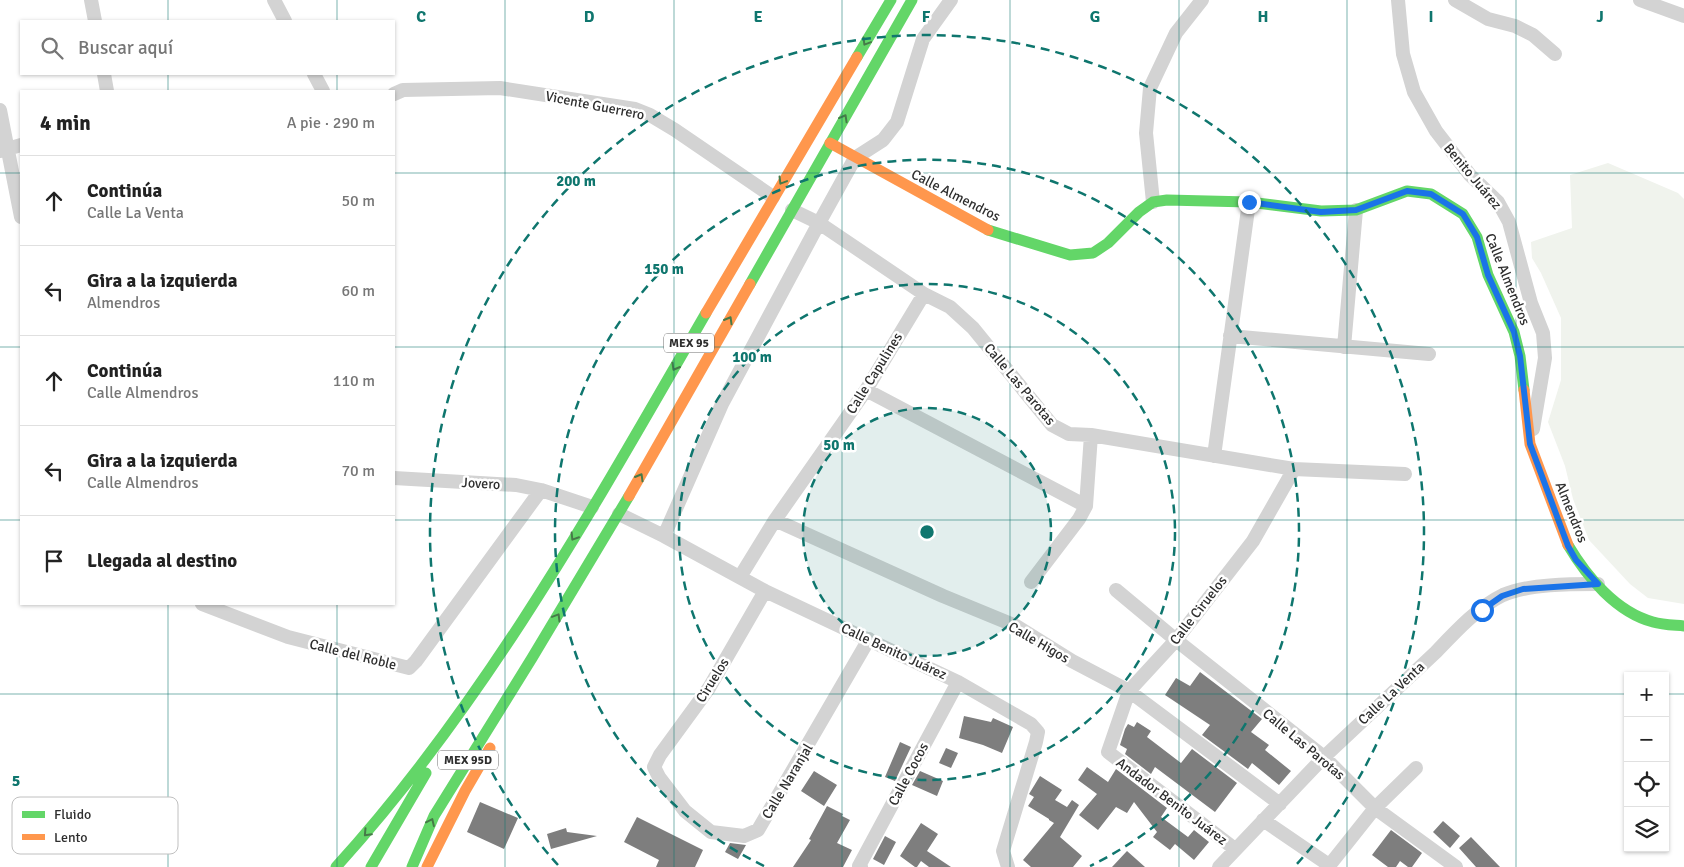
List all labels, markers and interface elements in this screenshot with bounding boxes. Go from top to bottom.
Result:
text: C [416,7,426,27]
text: D [584,7,595,27]
text: E [753,7,763,27]
text: F [922,7,931,27]
text: G [1090,7,1100,27]
text: H [1258,7,1268,27]
text: I [1428,7,1434,27]
text: J [1596,7,1604,27]
search box [20,20,395,75]
icon: search [38,34,66,62]
text: Buscar aquí [78,36,173,60]
one-way arrow [863,36,873,45]
street label: Vicente Guerrero [544,88,646,123]
text: 4 min [40,110,91,136]
text: A pie · 290 m [287,113,375,133]
one-way arrow [838,115,848,124]
street label: Benito Juárez [1440,140,1505,213]
street label: Calle Almendros [908,166,1003,225]
text: 200 m [556,172,596,190]
one-way arrow [779,176,789,185]
text: Continúa [87,179,162,203]
icon: ahead [40,187,68,215]
text: 50 m [341,191,375,211]
route end [1238,191,1261,214]
text: Calle La Venta [87,203,184,223]
street label: Calle Almendros [1481,231,1534,328]
text: 150 m [644,260,684,278]
text: Gira a la izquierda [87,269,237,293]
icon: left [40,277,68,305]
text: 60 m [341,281,375,301]
text: Almendros [87,293,160,313]
one-way arrow [723,317,733,326]
street label: Calle Capulines [843,329,906,417]
road number: MEX 95 [664,333,714,352]
street label: Calle Las Parotas [980,340,1059,429]
text: 100 m [732,348,772,366]
text: Continúa [87,359,162,383]
one-way arrow [671,362,681,371]
icon: ahead [40,367,68,395]
text: 110 m [333,371,375,391]
text: Calle Almendros [87,383,198,403]
text: 50 m [823,436,855,454]
text: Gira a la izquierda [87,449,237,473]
icon: left [40,457,68,485]
text: 70 m [341,461,375,481]
text: Calle Almendros [87,473,198,493]
one-way arrow [634,473,644,482]
street label: Jovero [461,474,501,493]
street label: Almendros [1552,479,1591,545]
centre of rings [918,523,936,541]
one-way arrow [570,531,580,540]
icon: arrive [40,547,68,575]
text: Llegada al destino [87,549,237,573]
street label: Calle Ciruelos [1166,572,1231,648]
route start [1471,599,1494,622]
one-way arrow [551,613,561,622]
street label: Calle Higos [1005,618,1072,667]
street label: Calle Benito Juárez [838,620,949,683]
street label: Calle del Roble [308,635,398,673]
street label: Ciruelos [692,655,733,706]
street label: Calle La Venta [1355,658,1428,728]
map controls [1624,672,1669,852]
button: + [1624,672,1669,717]
street label: Calle Las Parotas [1259,705,1348,784]
button: − [1624,717,1669,762]
street label: Calle Naranjal [758,740,817,822]
street label: Calle Cocos [885,740,932,809]
road number: MEX 95D [438,750,498,770]
street label: Andador Benito Juárez [1113,754,1231,849]
button: locate [1624,762,1669,807]
text: 5 [12,771,20,791]
legend [12,797,178,854]
text: Fluido [54,806,91,823]
button: layers [1624,807,1669,852]
one-way arrow [425,819,435,828]
one-way arrow [364,827,373,836]
text: Lento [54,829,88,846]

